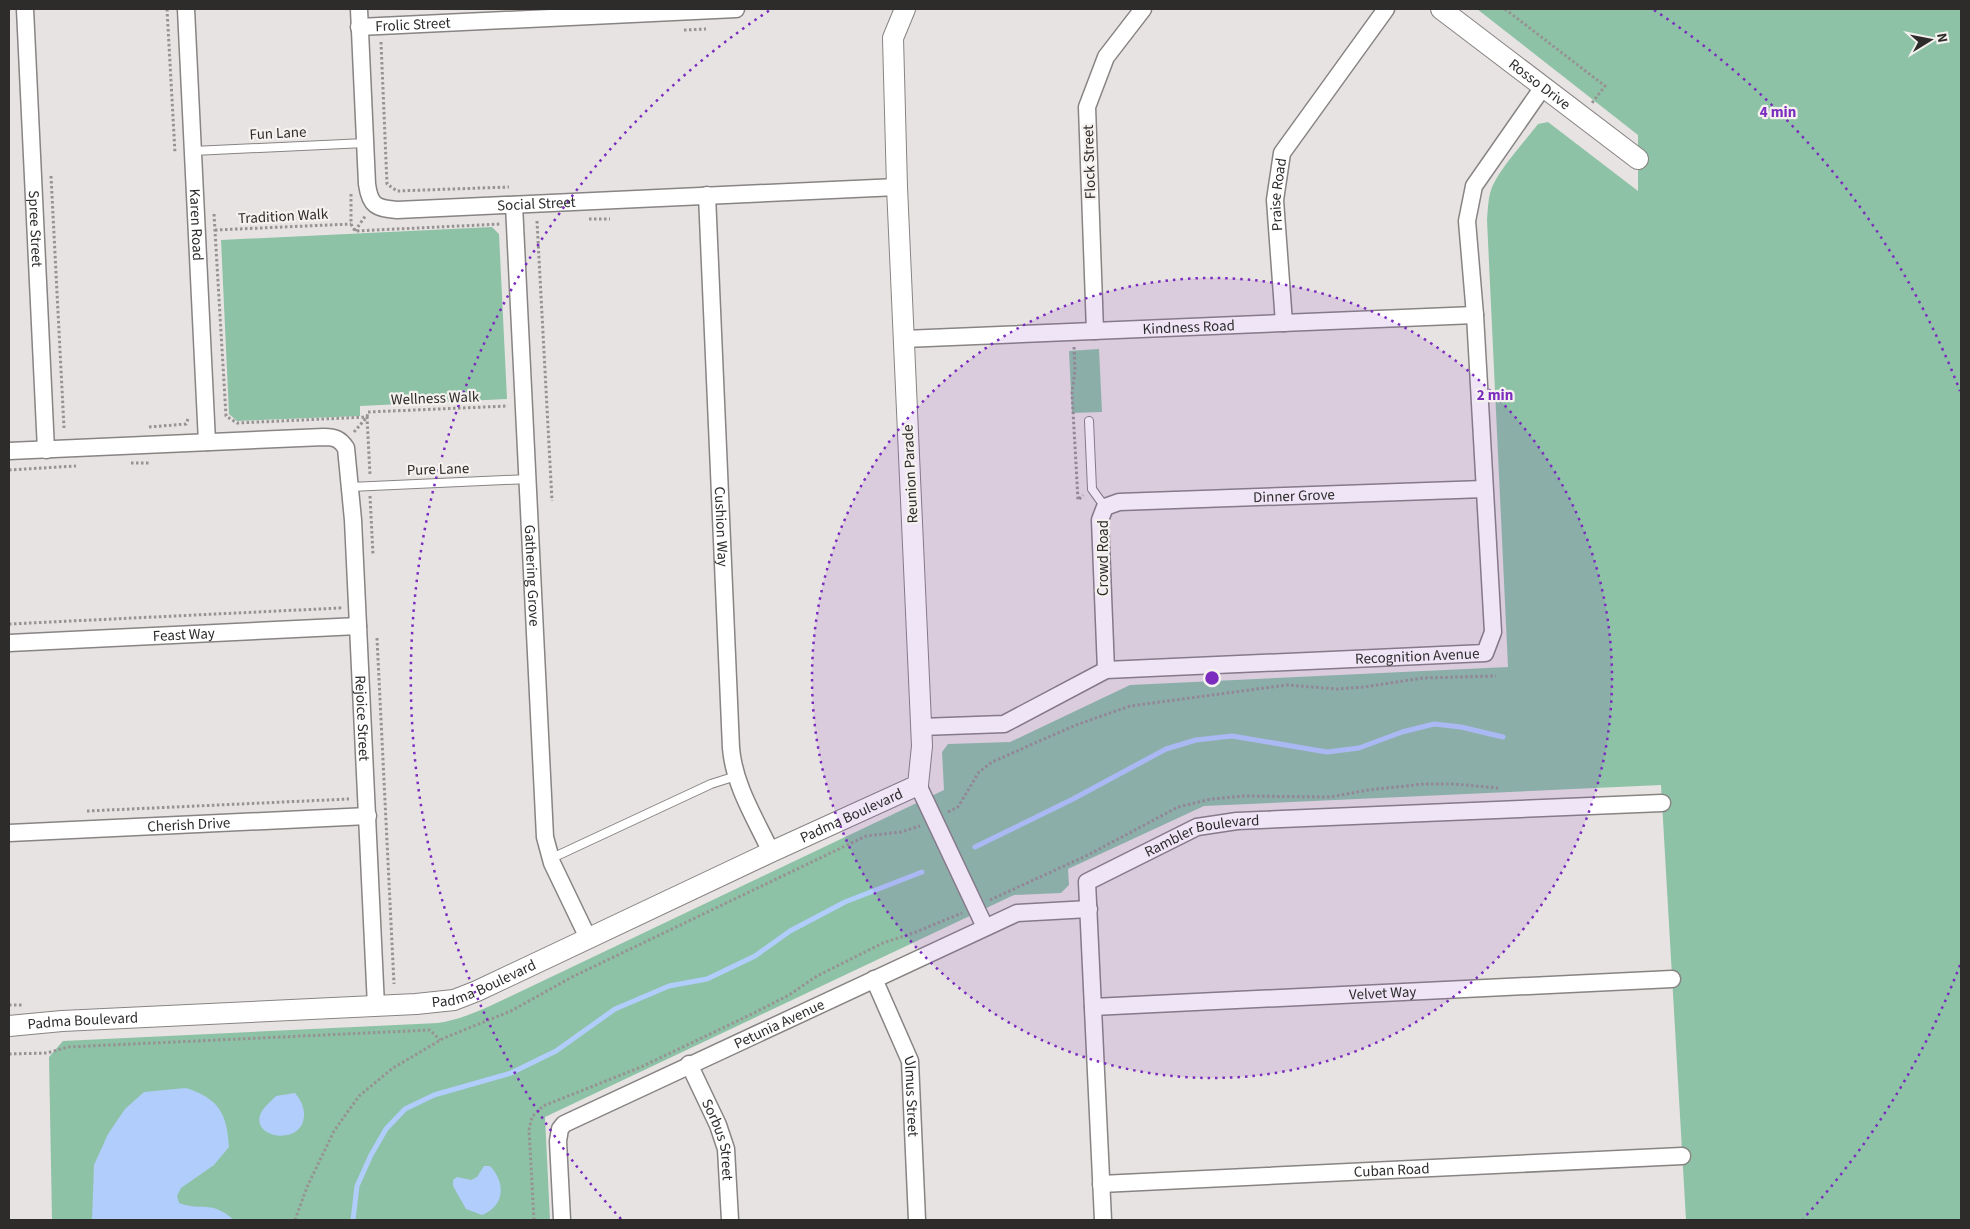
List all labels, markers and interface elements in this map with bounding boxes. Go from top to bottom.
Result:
street label: Frolic Street [375,13,451,37]
north arrow [1905,15,1955,65]
text: N [1931,32,1952,44]
street label: Rosso Drive [1504,54,1575,115]
text: 4 min [1760,102,1796,123]
street label: Fun Lane [249,122,307,145]
street label: Flock Street [1078,125,1101,199]
street label: Praise Road [1265,157,1292,232]
street label: Karen Road [184,188,208,261]
street label: Spree Street [23,190,47,268]
street label: Social Street [497,192,576,216]
street label: Tradition Walk [237,204,329,229]
street label: Kindness Road [1142,315,1235,340]
text: 2 min [1477,385,1513,406]
street label: Wellness Walk [390,386,480,411]
street label: Reunion Parade [897,424,924,524]
street label: Pure Lane [406,458,470,481]
street label: Dinner Grove [1253,484,1335,508]
street label: Cushion Way [709,486,733,567]
street label: Crowd Road [1093,520,1114,596]
street label: Gathering Grove [519,524,545,627]
street label: Feast Way [152,623,215,647]
street label: Recognition Avenue [1355,643,1480,670]
centre of rings [1203,669,1221,687]
street label: Rejoice Street [349,675,374,762]
street label: Padma Boulevard [797,783,906,848]
street label: Rambler Boulevard [1141,810,1260,863]
street label: Cherish Drive [147,813,231,837]
street label: Padma Boulevard [431,955,539,1013]
street label: Velvet Way [1349,981,1417,1006]
street label: Petunia Avenue [731,994,828,1054]
street label: Padma Boulevard [27,1007,139,1035]
street label: Ulmus Street [898,1052,923,1137]
street label: Sorbus Street [696,1095,738,1181]
street label: Cuban Road [1353,1158,1430,1183]

